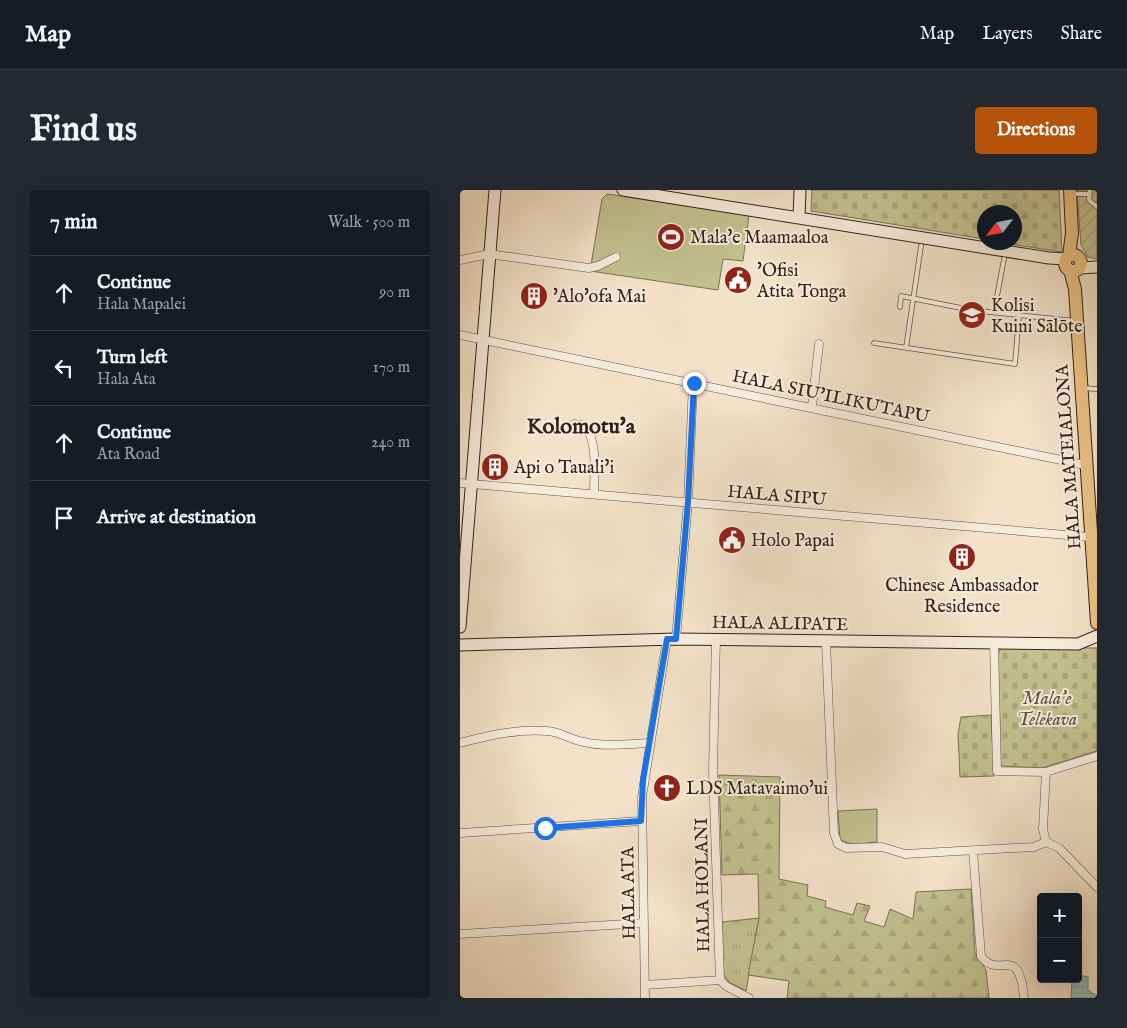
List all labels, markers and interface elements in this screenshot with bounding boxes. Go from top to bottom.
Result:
text: Map [25,19,71,50]
text: Map [920,23,954,46]
text: Layers [982,23,1033,46]
text: Share [1061,23,1102,46]
button: Directions [975,107,1097,154]
text: Find us [30,108,137,153]
north arrow [977,205,1022,250]
text: 7 min [50,209,97,236]
text: Walk · 500 m [328,213,410,233]
sports icon: Mala'e Maamaaloa [656,222,686,252]
place label: Mala'e Maamaaloa [690,227,829,250]
place label: 'Ofisi Atita Tonga [756,260,846,304]
public building icon: 'Ofisi Atita Tonga [723,265,753,295]
text: Continue [97,271,171,295]
icon: ahead [50,279,78,307]
building icon: 'Alo'ofa Mai [519,281,549,311]
text: 90 m [379,283,410,303]
place label: 'Alo'ofa Mai [553,286,646,309]
text: Hala Mapalei [97,295,186,315]
place label: Kolisi Kuini Sālōte [991,295,1083,339]
school or university icon: Kolisi Kuini Sālōte [957,300,987,330]
text: Turn left [97,346,168,370]
icon: left [50,354,78,382]
text: 170 m [373,358,410,378]
street label: HALA MATEIALONA [1051,363,1087,550]
street label: HALA SIU'ILIKUTAPU [730,365,932,430]
text: Hala Ata [97,370,156,390]
route end [683,372,706,395]
district label: Kolomotu'a [527,413,636,441]
text: Continue [97,421,171,445]
icon: ahead [50,429,78,457]
text: 240 m [371,433,410,453]
text: Ata Road [97,445,160,465]
building icon: Api o Tauali'i [480,452,510,482]
place label: Api o Tauali'i [513,457,615,480]
street label: HALA SIPU [726,481,828,512]
icon: arrive [50,504,78,532]
text: Arrive at destination [97,506,256,530]
public building icon: Holo Papai [717,525,747,555]
place label: Holo Papai [751,530,835,553]
building icon: Chinese Ambassador Residence [947,542,977,572]
place label: Chinese Ambassador Residence [885,575,1039,619]
street label: HALA ALIPATE [712,612,848,637]
park label: Mala'e Telekava [1017,688,1077,732]
church icon: LDS Matavaimo'ui [652,773,682,803]
place label: LDS Matavaimo'ui [686,778,828,801]
route start [534,817,557,840]
street label: HALA HOLANI [691,817,716,953]
street label: HALA ATA [617,845,642,940]
map controls [1037,893,1082,983]
button: + [1037,893,1082,938]
button: − [1037,938,1082,983]

